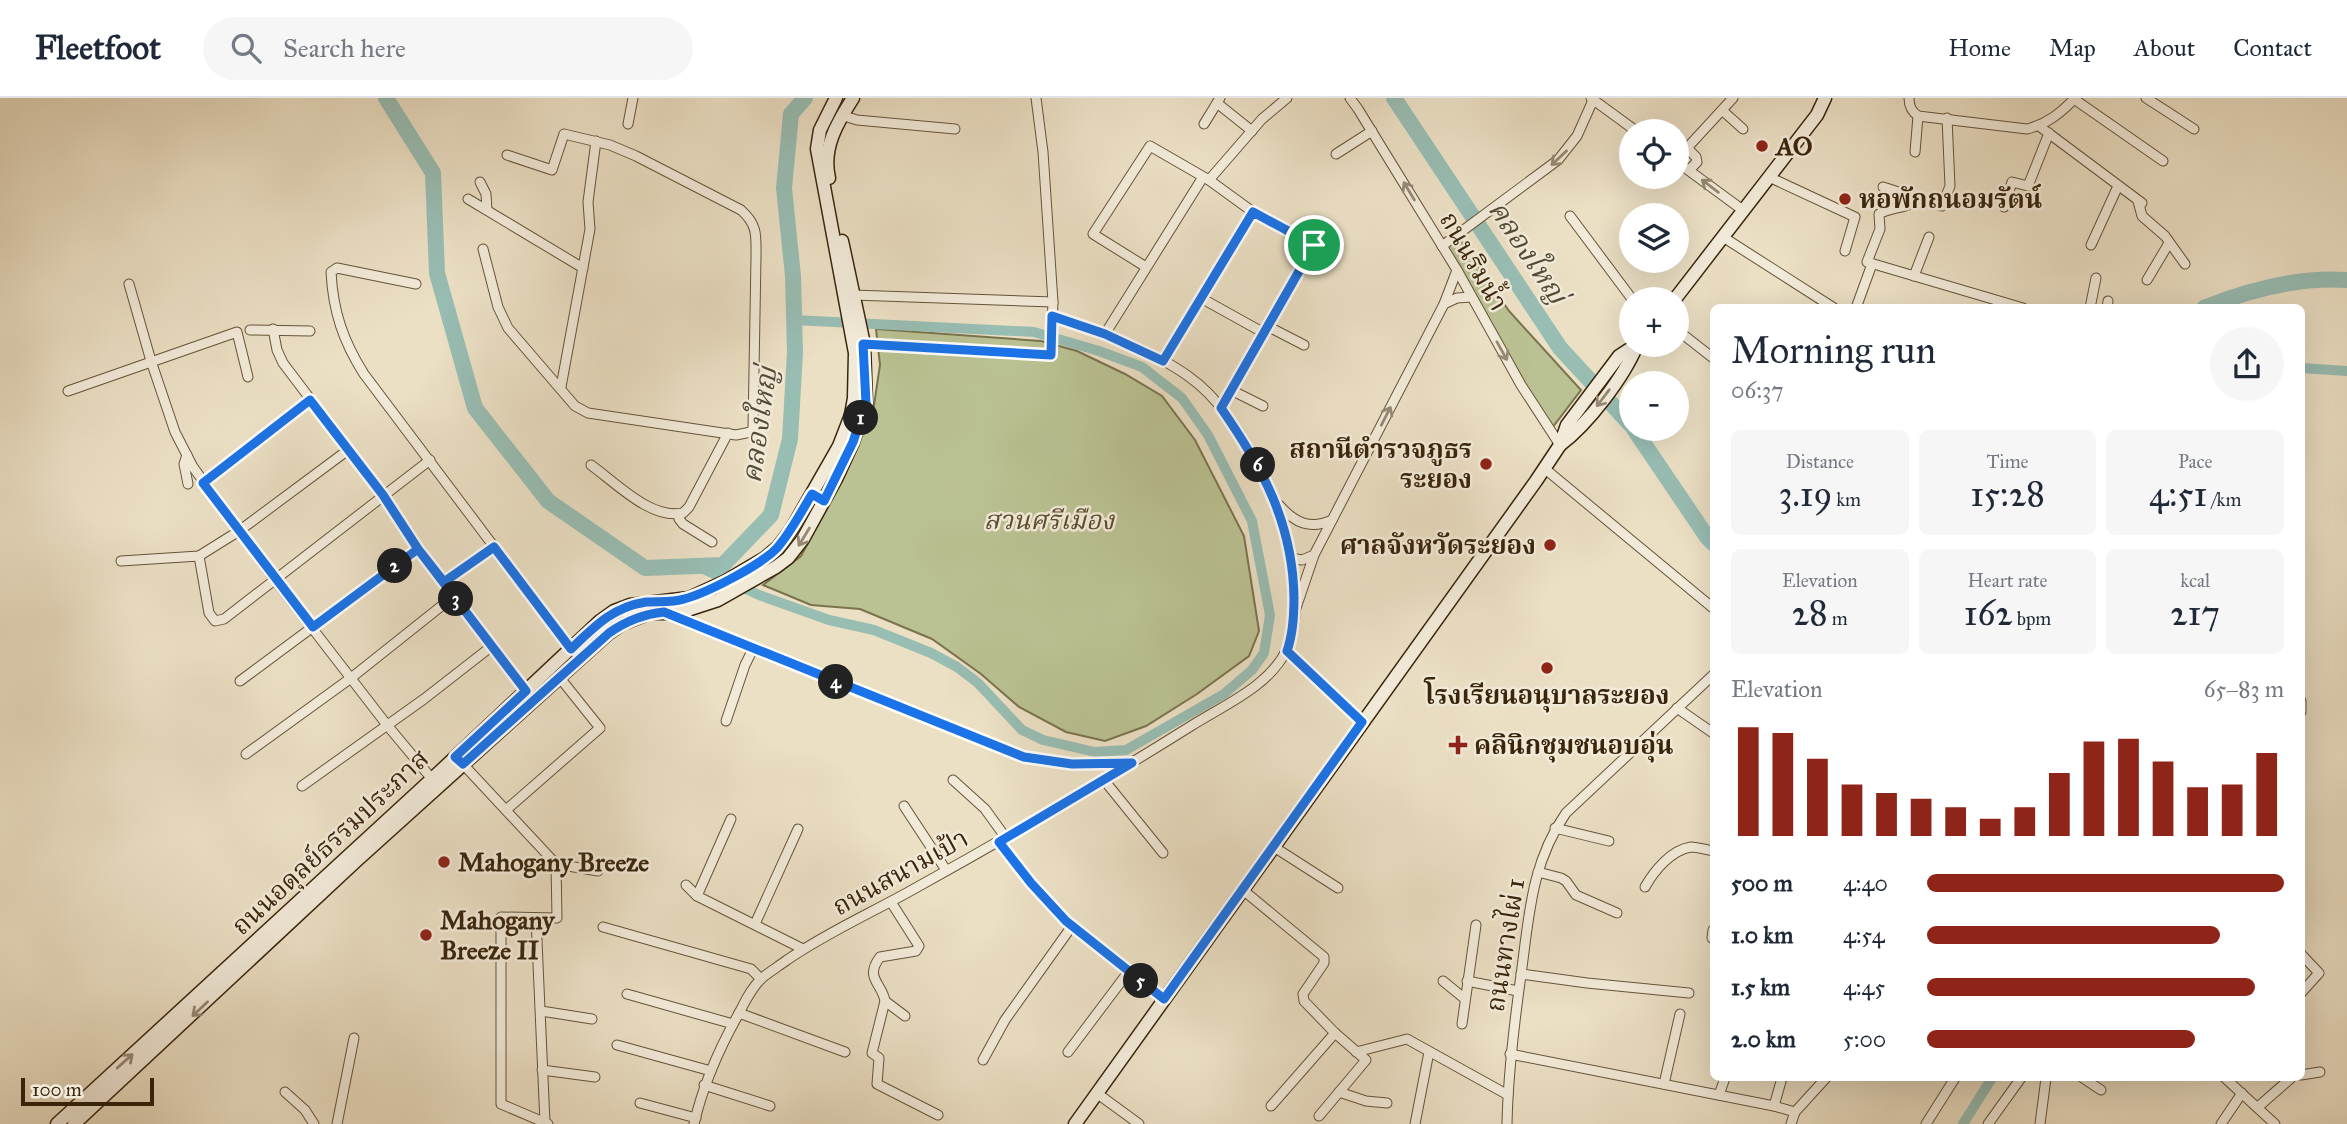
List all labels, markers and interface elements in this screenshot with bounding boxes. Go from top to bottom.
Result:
search box [203,17,693,80]
text: Fleetfoot [35,28,161,68]
icon: search [227,29,265,67]
text: Search here [283,32,406,64]
text: Home [1948,33,2011,63]
text: Map [2049,33,2096,63]
text: About [2134,33,2195,63]
text: Contact [2233,33,2312,63]
map controls [1619,119,1689,441]
button: locate [1619,119,1689,189]
place label: AO [1774,130,1813,162]
marker: AO [1754,138,1770,154]
one-way arrow [1551,149,1568,166]
one-way arrow [1701,178,1720,193]
one-way arrow [1401,182,1415,202]
place label: หอพักถนอมรัตน์ [1859,183,2042,215]
marker: หอพักถนอมรัตน์ [1837,191,1853,207]
water label: คลองใหญ่ [1481,193,1579,314]
button: layers [1619,203,1689,273]
street label: ถนนริมน้ำ [1433,204,1518,316]
pin [1284,215,1344,275]
icon: arrive [1295,226,1333,264]
button: + [1619,287,1689,357]
text: Morning run [1731,327,1936,373]
button: share [2210,327,2284,401]
one-way arrow [1495,341,1509,361]
water label: คลองใหญ่ [732,360,785,485]
button: − [1619,371,1689,441]
text: 06:37 [1731,376,1783,404]
one-way arrow [1596,388,1611,407]
pin: 1 [844,400,878,436]
text: 1 [857,406,864,429]
one-way arrow [1380,406,1394,427]
place label: สถานีตำรวจภูธร ระยอง [1289,433,1472,495]
pin: 6 [1240,448,1276,482]
text: Distance [1786,450,1854,473]
text: Time [1986,450,2029,473]
text: Pace [2178,450,2212,473]
text: 6 [1253,453,1262,476]
marker: สถานีตำรวจภูธร ระยอง [1478,456,1494,472]
text: 3.19 [1779,473,1832,516]
text: 15:28 [1970,473,2045,516]
text: 4:51 [2149,473,2207,516]
text: km [1832,488,1861,511]
text: /km [2207,488,2241,511]
park label: สวนศรีเมือง [984,504,1115,536]
one-way arrow [796,526,810,546]
place label: ศาลจังหวัดระยอง [1340,529,1536,561]
marker: ศาลจังหวัดระยอง [1542,537,1558,553]
pin: 2 [378,548,412,584]
text: 2 [390,554,399,577]
text: Elevation [1782,569,1858,592]
text: Heart rate [1968,569,2047,592]
text: kcal [2180,569,2210,592]
pin: 3 [438,582,474,616]
text: 3 [452,587,459,610]
text: 28 [1792,592,1828,635]
text: 162 [1964,592,2013,635]
text: 217 [2170,592,2220,635]
text: m [1828,607,1848,630]
text: bpm [2013,607,2051,630]
marker: โรงเรียนอนุบาลระยอง [1539,660,1555,676]
pin: 4 [818,664,854,700]
text: 4 [830,670,841,693]
text: Elevation [1731,675,1822,703]
text: 65–83 m [2204,675,2284,703]
place label: โรงเรียนอนุบาลระยอง [1424,677,1669,713]
place label: คลินิกชุมชนอบอุ่น [1474,729,1673,763]
marker: คลินิกชุมชนอบอุ่น [1448,735,1468,755]
street label: ถนนอดุลย์ธรรมประภาส [225,742,437,943]
street label: ถนนสนามเป้า [827,822,973,922]
place label: Mahogany Breeze [458,846,649,879]
marker: Mahogany Breeze [436,854,452,870]
text: 500 m [1731,869,1793,897]
text: 4:40 [1843,869,1888,897]
street label: ถนนทางไผ่ 1 [1477,876,1531,1014]
place label: Mahogany Breeze II [440,904,556,966]
text: 1.0 km [1731,921,1793,949]
text: 4:54 [1843,921,1885,949]
marker: Mahogany Breeze II [418,927,434,943]
pin: 5 [1124,964,1158,998]
text: 5 [1136,969,1145,992]
text: 1.5 km [1731,973,1790,1001]
text: 4:45 [1843,973,1885,1001]
one-way arrow [192,1000,209,1017]
text: 2.0 km [1731,1025,1796,1053]
text: 5:00 [1843,1025,1886,1053]
one-way arrow [116,1053,133,1070]
scale bar [21,1075,154,1107]
text: 100 m [32,1078,82,1101]

